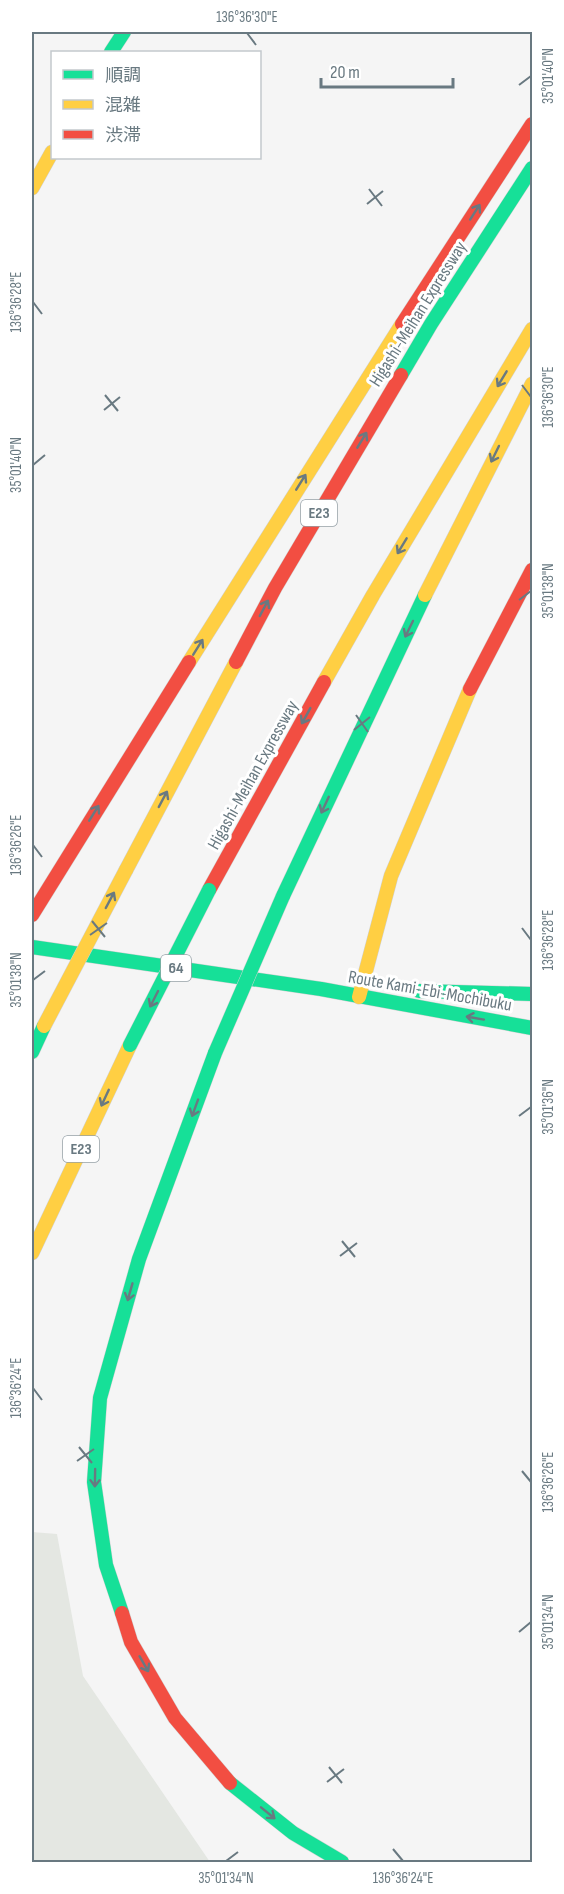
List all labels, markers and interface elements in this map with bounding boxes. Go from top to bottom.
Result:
text: 136°36'30"E [216,8,278,27]
text: 35°01'40"N [539,48,558,104]
legend [51,51,261,159]
scale bar [321,51,453,89]
text: 20 m [330,62,360,83]
text: 順調 [105,65,141,86]
text: 混雑 [105,95,141,116]
text: 渋滞 [105,125,141,146]
one-way arrow [469,204,481,221]
street label: Higashi-Meihan Expressway [365,238,471,390]
text: 136°36'28"E [7,272,26,332]
text: 136°36'30"E [539,366,558,428]
one-way arrow [496,370,508,387]
one-way arrow [357,432,369,449]
text: 35°01'40"N [7,437,26,493]
one-way arrow [489,444,501,462]
one-way arrow [295,474,307,491]
road number: E23 [301,500,337,526]
one-way arrow [396,537,408,554]
text: 35°01'38"N [539,563,558,619]
one-way arrow [258,600,270,617]
one-way arrow [403,619,415,637]
one-way arrow [192,639,204,656]
street label: Higashi-Meihan Expressway [203,697,303,853]
one-way arrow [300,706,311,724]
one-way arrow [158,791,169,809]
one-way arrow [319,795,331,813]
one-way arrow [89,805,101,822]
text: 136°36'26"E [7,814,26,876]
one-way arrow [104,892,116,909]
text: 136°36'28"E [539,910,558,970]
text: 35°01'38"N [7,952,26,1008]
road number: 64 [161,955,191,981]
street label: Route Kami-Ebi-Mochibuku [347,966,513,1016]
one-way arrow [147,989,159,1007]
one-way arrow [466,1012,485,1023]
text: 35°01'36"N [539,1079,558,1135]
one-way arrow [99,1088,111,1106]
one-way arrow [189,1098,200,1117]
road number: E23 [63,1136,99,1162]
one-way arrow [124,1282,135,1301]
text: 136°36'24"E [7,1358,26,1418]
text: 136°36'26"E [539,1451,558,1513]
one-way arrow [89,1467,101,1487]
text: 35°01'34"N [539,1594,558,1650]
one-way arrow [139,1655,151,1672]
one-way arrow [260,1806,276,1819]
text: 35°01'34"N [198,1869,254,1888]
text: 136°36'24"E [373,1869,433,1888]

